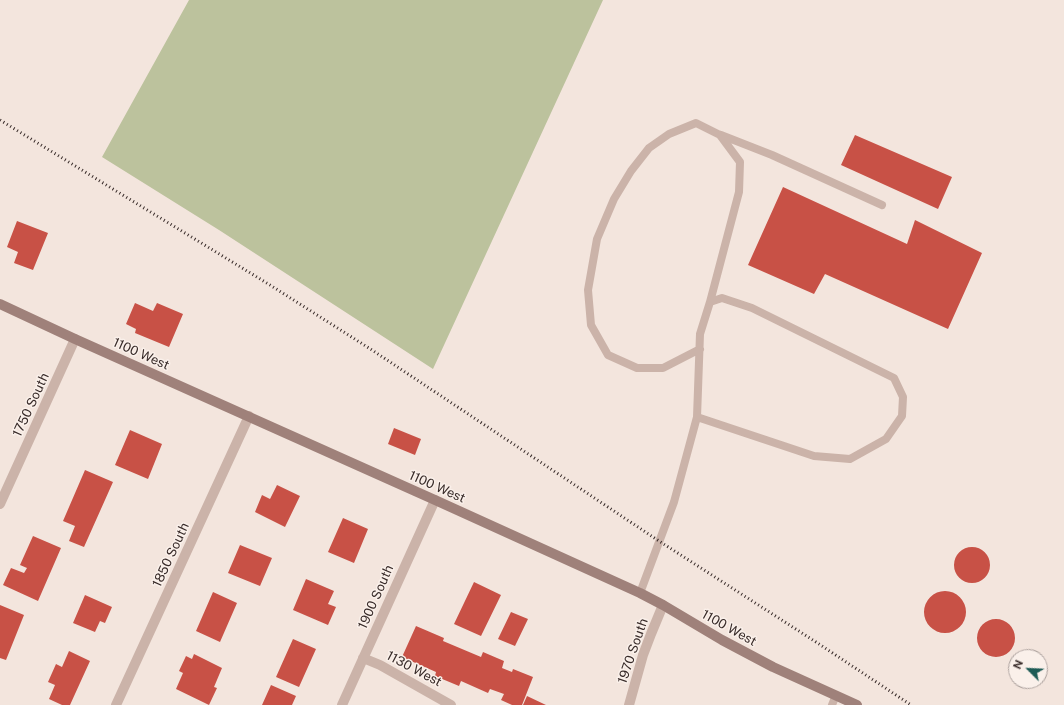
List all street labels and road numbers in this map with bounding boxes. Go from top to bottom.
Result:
street label: 1100 West [110,335,172,373]
street label: 1750 South [9,371,53,439]
street label: 1100 West [406,468,468,506]
street label: 1850 South [149,520,193,590]
street label: 1900 South [355,563,397,631]
street label: 1100 West [699,607,759,649]
street label: 1970 South [615,616,651,686]
street label: 1130 West [384,648,444,690]

